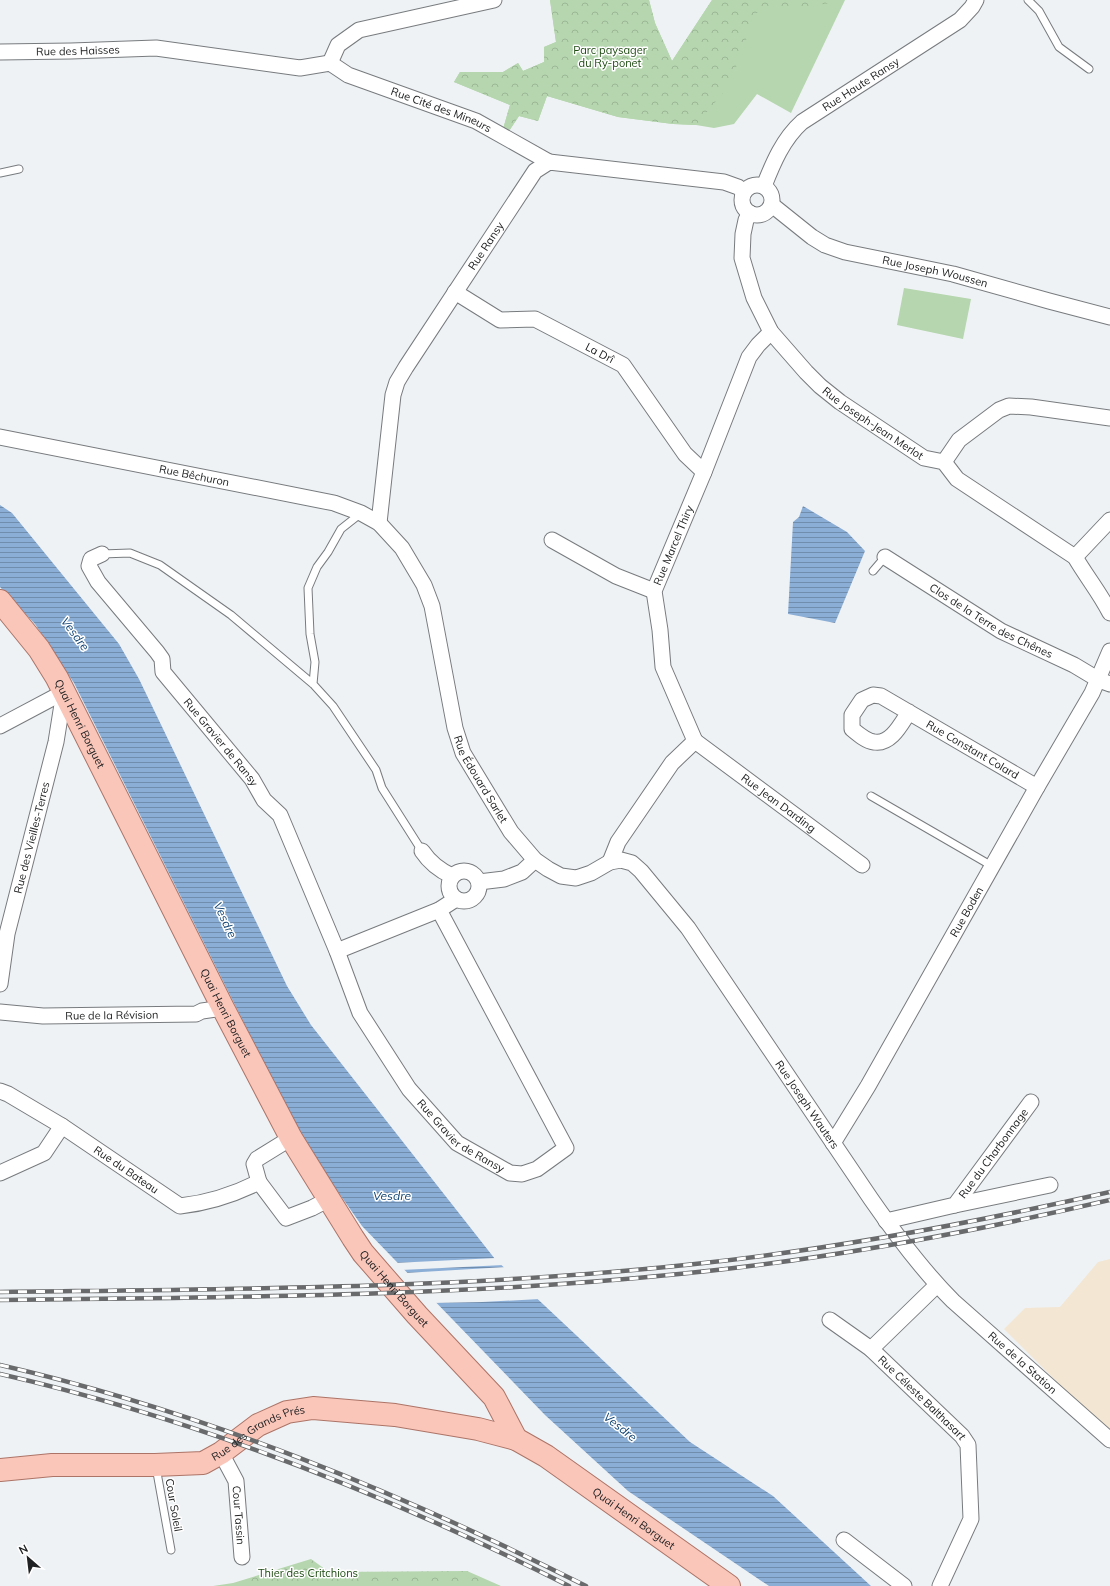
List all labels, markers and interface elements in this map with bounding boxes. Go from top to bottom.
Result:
street label: Rue des Haisses [36,42,120,58]
park label: Parc paysager du Ry-ponet [573,43,647,70]
street label: Rue Haute Ransy [820,54,902,114]
street label: Rue Cité des Mineurs [389,84,494,135]
street label: Rue Ransy [465,219,507,272]
street label: Rue Joseph Woussen [881,253,990,290]
street label: La Drî [583,340,617,366]
street label: Rue Joseph-Jean Merlot [820,384,926,463]
street label: Rue Bêchuron [158,462,231,489]
street label: Rue Marcel Thiry [650,503,696,587]
street label: Clos de la Terre des Chênes [927,580,1055,661]
water label: Vesdre [58,614,93,654]
street label: Quai Henri Borguet [52,677,108,771]
street label: Rue Gravier de Ransy [181,695,262,789]
street label: Rue Constant Colard [924,717,1021,782]
street label: Rue Édouard Sarlet [451,734,511,826]
street label: Rue Jean Darding [738,771,819,835]
street label: Rue des Vieilles-Terres [11,780,53,895]
street label: Rue Boden [947,884,986,939]
water label: Vesdre [211,899,241,941]
street label: Quai Henri Borguet [197,966,255,1060]
street label: Rue de la Révision [65,1007,158,1023]
street label: Rue Joseph Wauters [772,1058,842,1151]
street label: Rue Gravier de Ransy [414,1096,507,1176]
street label: Rue du Charbonnage [955,1106,1031,1201]
street label: Rue du Bateau [91,1143,161,1197]
water label: Vesdre [373,1188,412,1203]
street label: Quai Henri Borguet [357,1247,432,1330]
street label: Rue de la Station [985,1329,1060,1397]
street label: Rue Céleste Balthasart [875,1353,970,1443]
street label: Rue des Grands Prés [209,1402,306,1464]
water label: Vesdre [601,1409,640,1445]
street label: Cour Soleil [162,1477,186,1533]
street label: Quai Henri Borguet [590,1484,678,1552]
street label: Cour Tassin [229,1485,248,1545]
north arrow [8,1538,48,1578]
text: N [16,1541,30,1557]
park label: Thier des Critchions [258,1566,358,1580]

